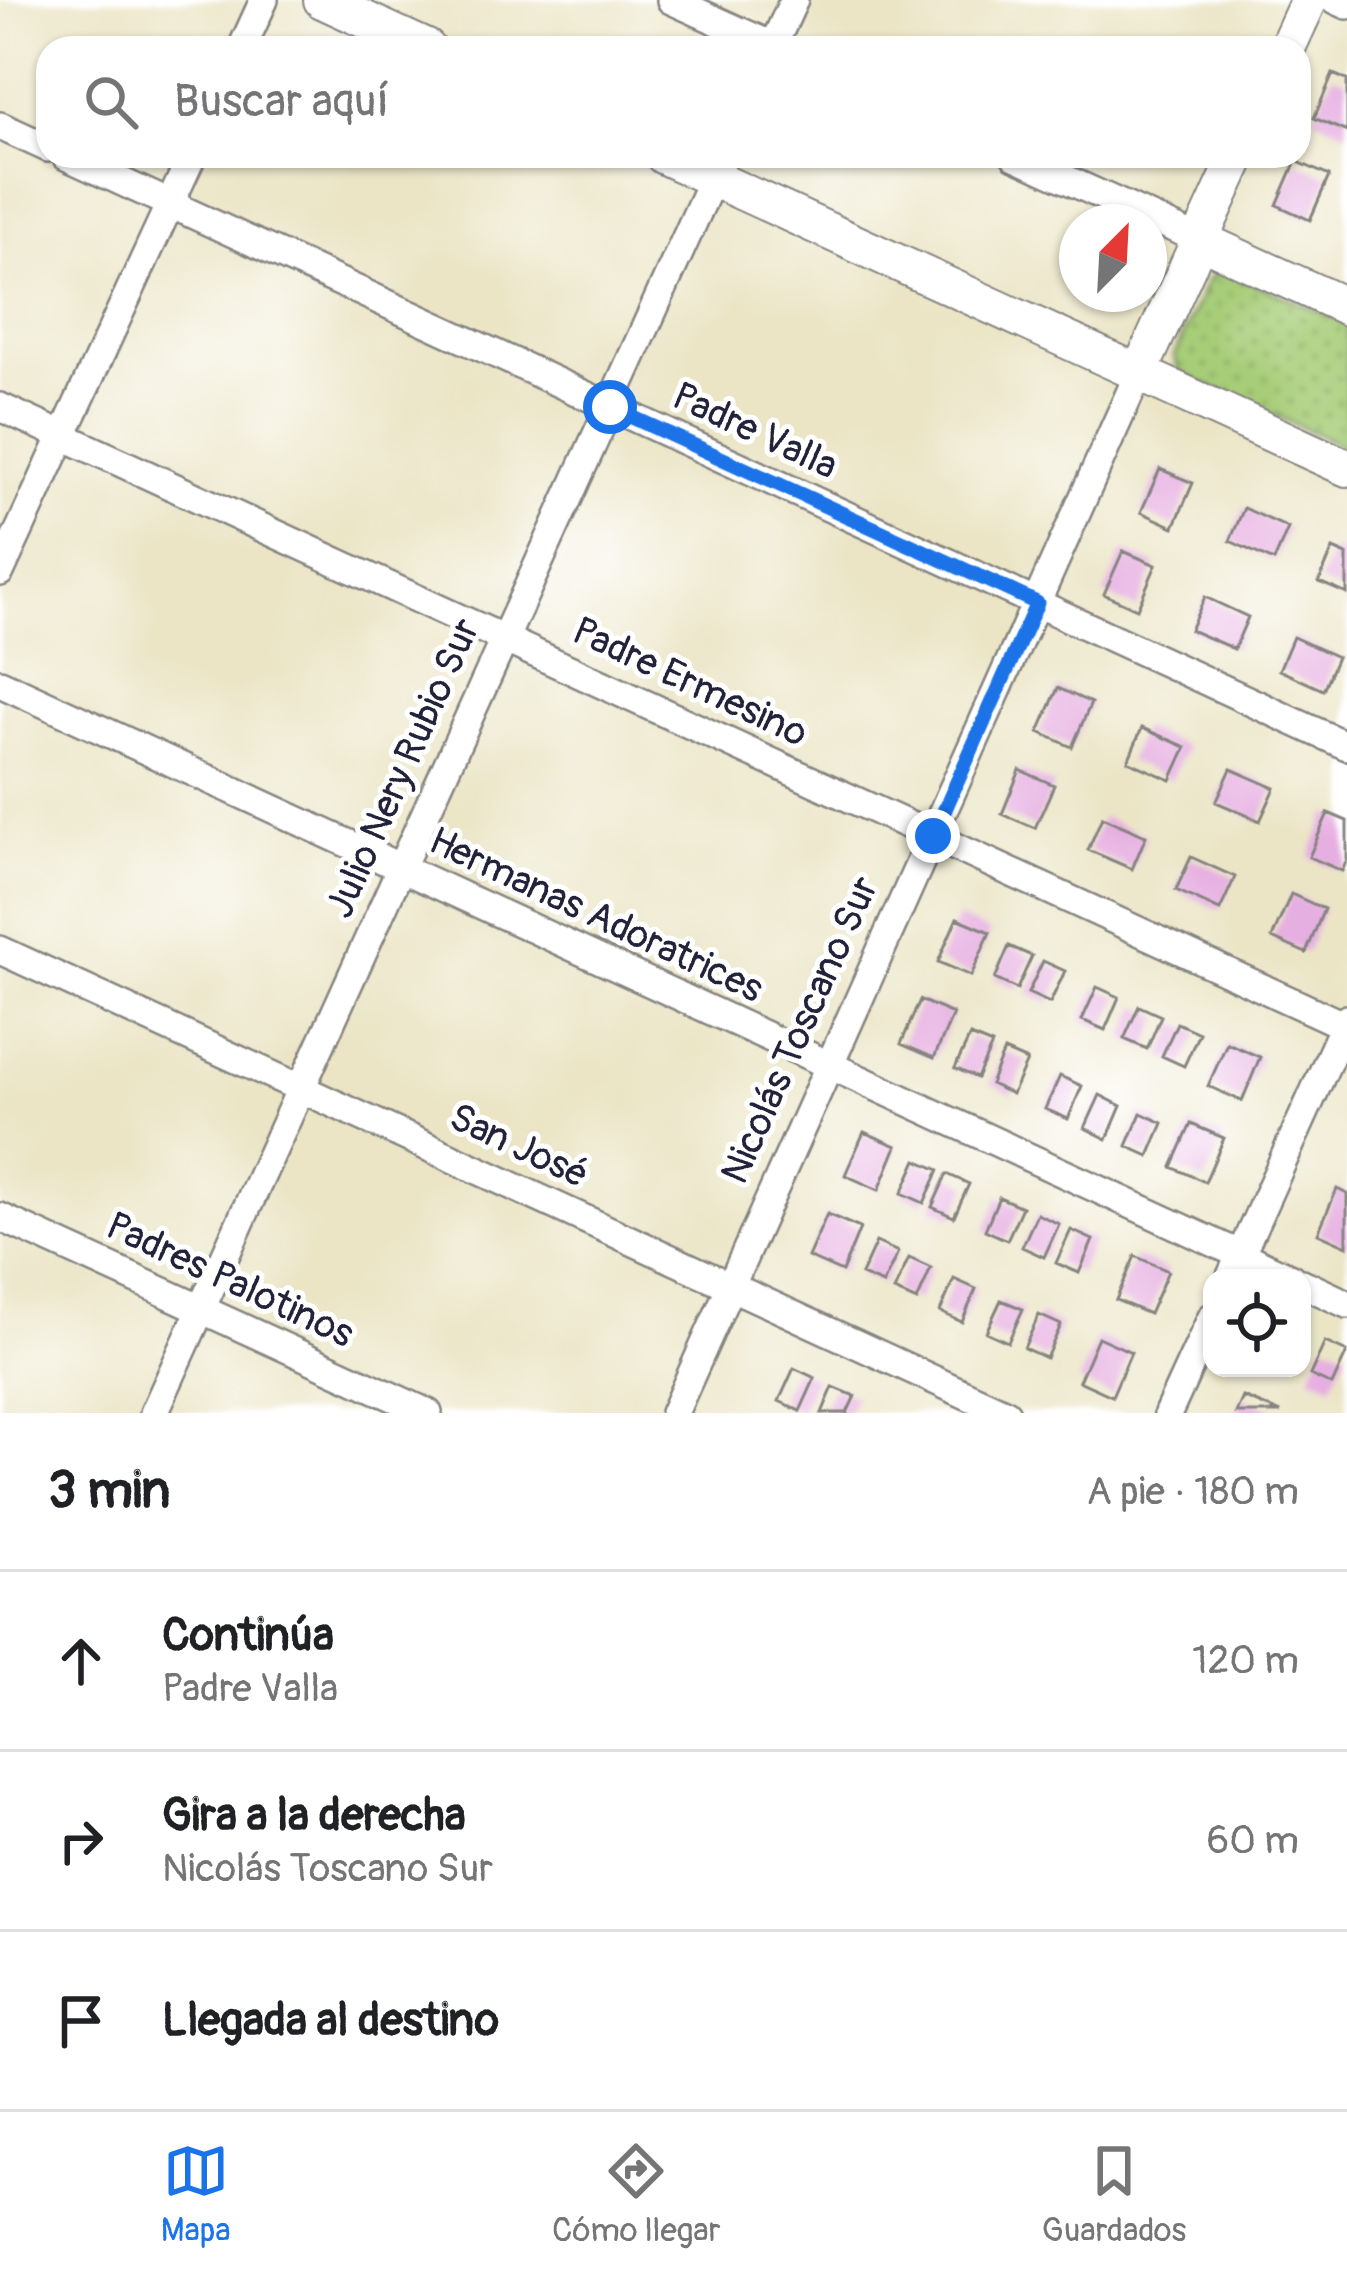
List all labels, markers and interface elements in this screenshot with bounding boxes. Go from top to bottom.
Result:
search box [36,36,1311,168]
icon: search [78,69,144,135]
text: Buscar aquí [174,74,389,130]
north arrow [1059,204,1167,312]
street label: Padre Valla [665,372,845,490]
route start [583,380,637,434]
street label: Padre Ermesino [565,606,815,758]
street label: Julio Nery Rubio Sur [315,611,491,925]
route end [906,809,960,863]
street label: Hermanas Adoratrices [421,816,771,1014]
street label: Nicolás Toscano Sur [710,869,890,1191]
street label: San José [442,1093,596,1199]
street label: Padres Palotinos [99,1201,361,1359]
map controls [1203,1269,1311,1377]
button: locate [1203,1269,1311,1377]
text: 3 min [48,1459,170,1523]
text: A pie · 180 m [1086,1467,1299,1516]
text: Continúa [162,1608,334,1664]
icon: ahead [48,1628,114,1694]
text: 120 m [1192,1636,1299,1685]
text: Padre Valla [162,1664,338,1713]
text: Gira a la derecha [162,1788,466,1844]
icon: right [48,1808,114,1874]
text: 60 m [1207,1816,1299,1865]
text: Nicolás Toscano Sur [162,1844,493,1893]
icon: arrive [48,1988,114,2054]
text: Llegada al destino [162,1993,499,2049]
tab: Mapa [161,2138,231,2251]
tab: Cómo llegar [552,2138,720,2251]
tab: Guardados [1042,2138,1186,2251]

